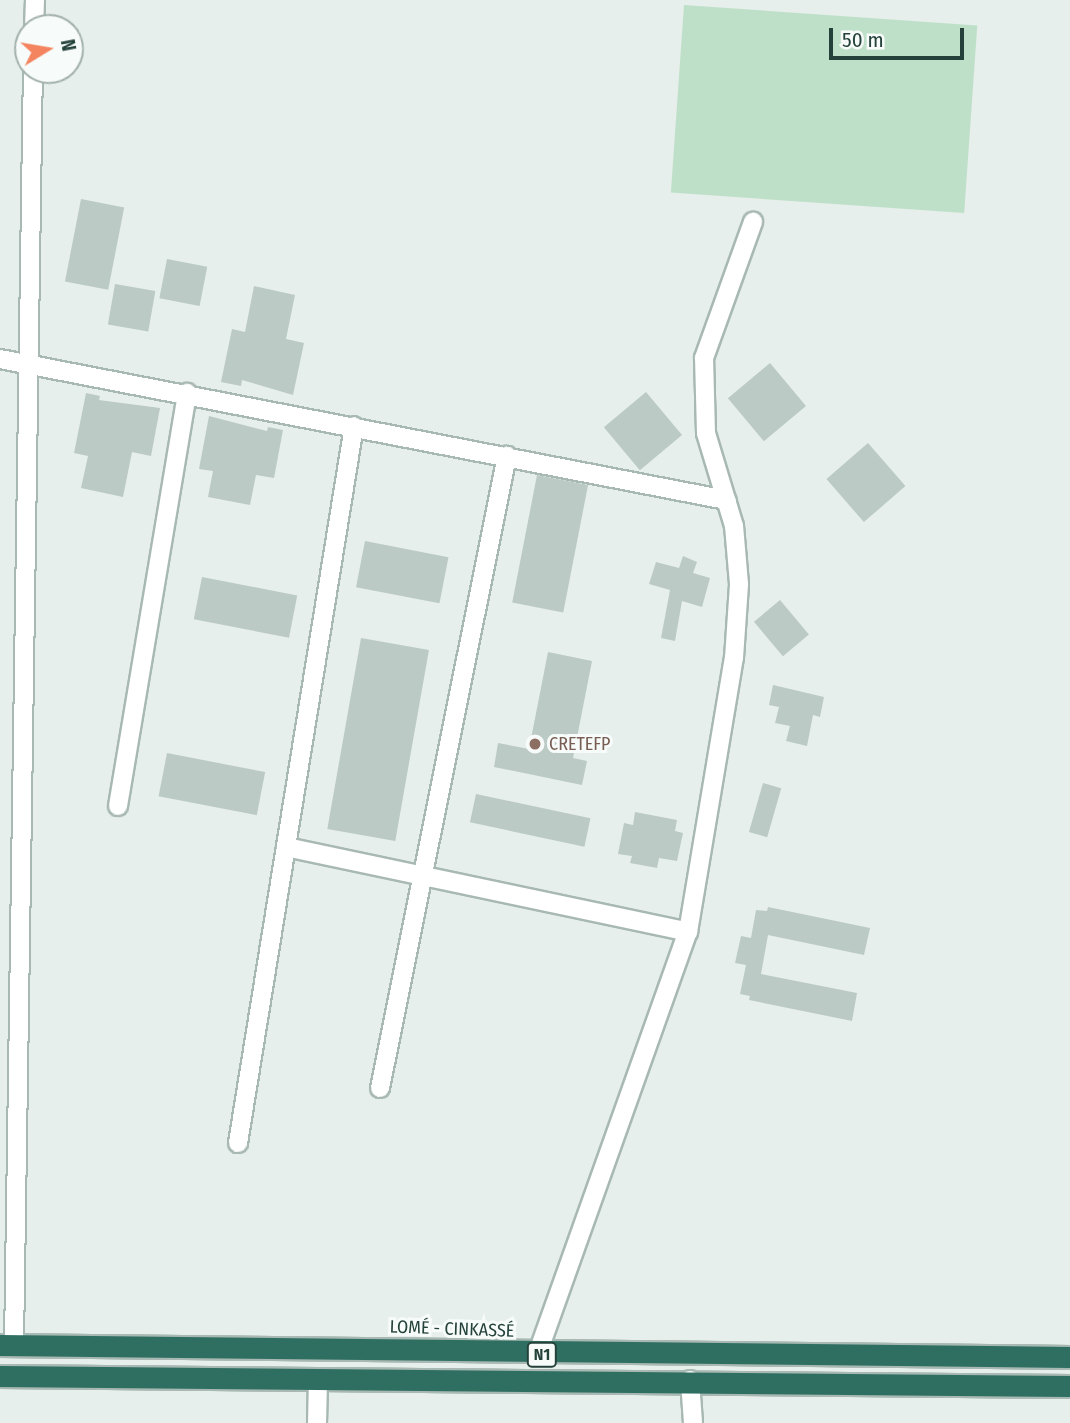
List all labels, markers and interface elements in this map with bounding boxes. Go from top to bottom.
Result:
north arrow [14,14,84,84]
scale bar [832,14,967,58]
text: 50 m [842,27,884,53]
text: N [56,37,81,53]
place label: CRETEFP [549,733,610,755]
marker: CRETEFP [527,736,543,752]
street label: LOMÉ - CINKASSÉ [389,1316,515,1342]
road number: N1 [526,1343,558,1368]

